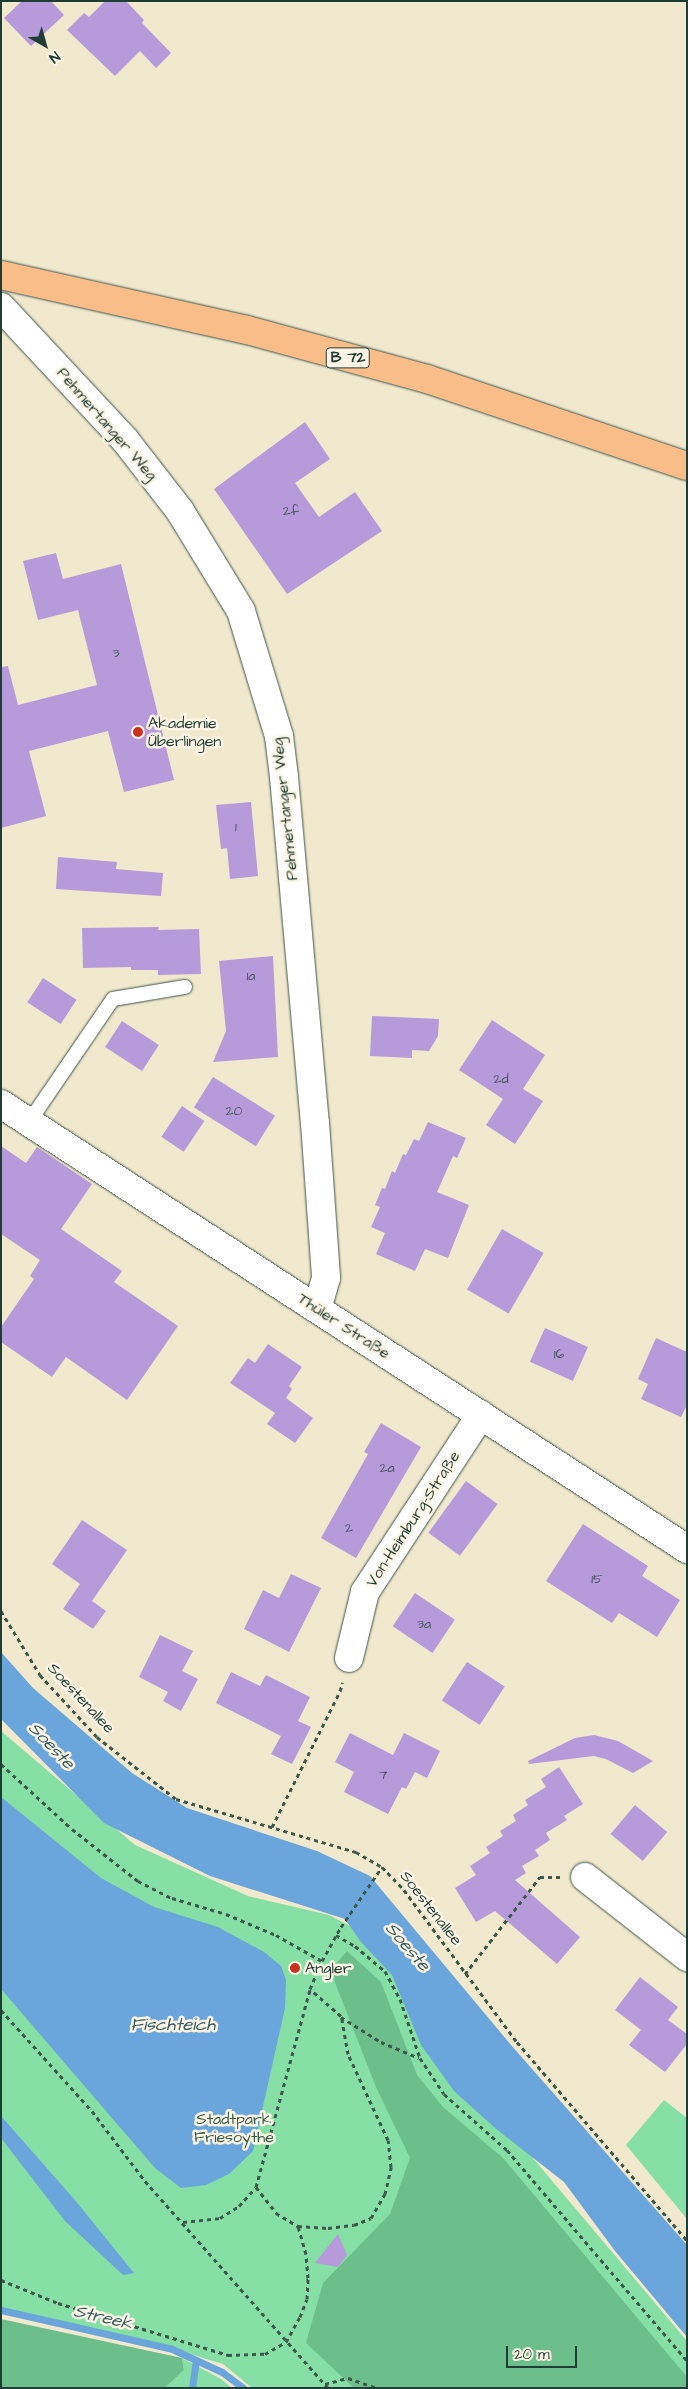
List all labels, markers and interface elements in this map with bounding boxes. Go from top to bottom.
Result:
north arrow [20,20,70,70]
text: N [45,46,64,67]
road number: B 72 [326,346,370,370]
street label: Pehmertanger Weg [53,364,161,484]
house number: 2f [283,503,299,519]
house number: 3 [112,645,120,661]
place label: Akademie Überlingen [148,713,221,751]
marker: Akademie Überlingen [132,726,144,738]
street label: Pehmertanger Weg [268,737,302,881]
house number: 1 [235,819,237,835]
house number: 1a [247,968,255,984]
house number: 2d [493,1071,509,1087]
house number: 20 [226,1103,242,1119]
street label: Thüler Straße [294,1289,394,1363]
house number: 16 [554,1346,564,1362]
street label: Von-Heimburg-Straße [362,1447,464,1591]
house number: 2a [379,1460,395,1476]
house number: 2 [345,1520,353,1536]
house number: 15 [591,1571,603,1587]
house number: 3a [417,1616,431,1632]
street label: Soestenallee [43,1659,119,1737]
water label: Soeste [23,1718,79,1774]
house number: 7 [379,1767,387,1783]
street label: Soestenallee [396,1867,466,1949]
water label: Soeste [380,1918,434,1976]
place label: Angler [305,1958,352,1978]
marker: Angler [289,1962,301,1974]
water label: Fischteich [131,2014,215,2036]
park label: Stadtpark Friesoythe [194,2109,274,2147]
water label: Streek [72,2301,134,2335]
scale bar [508,2336,579,2368]
text: 20 m [514,2344,550,2365]

